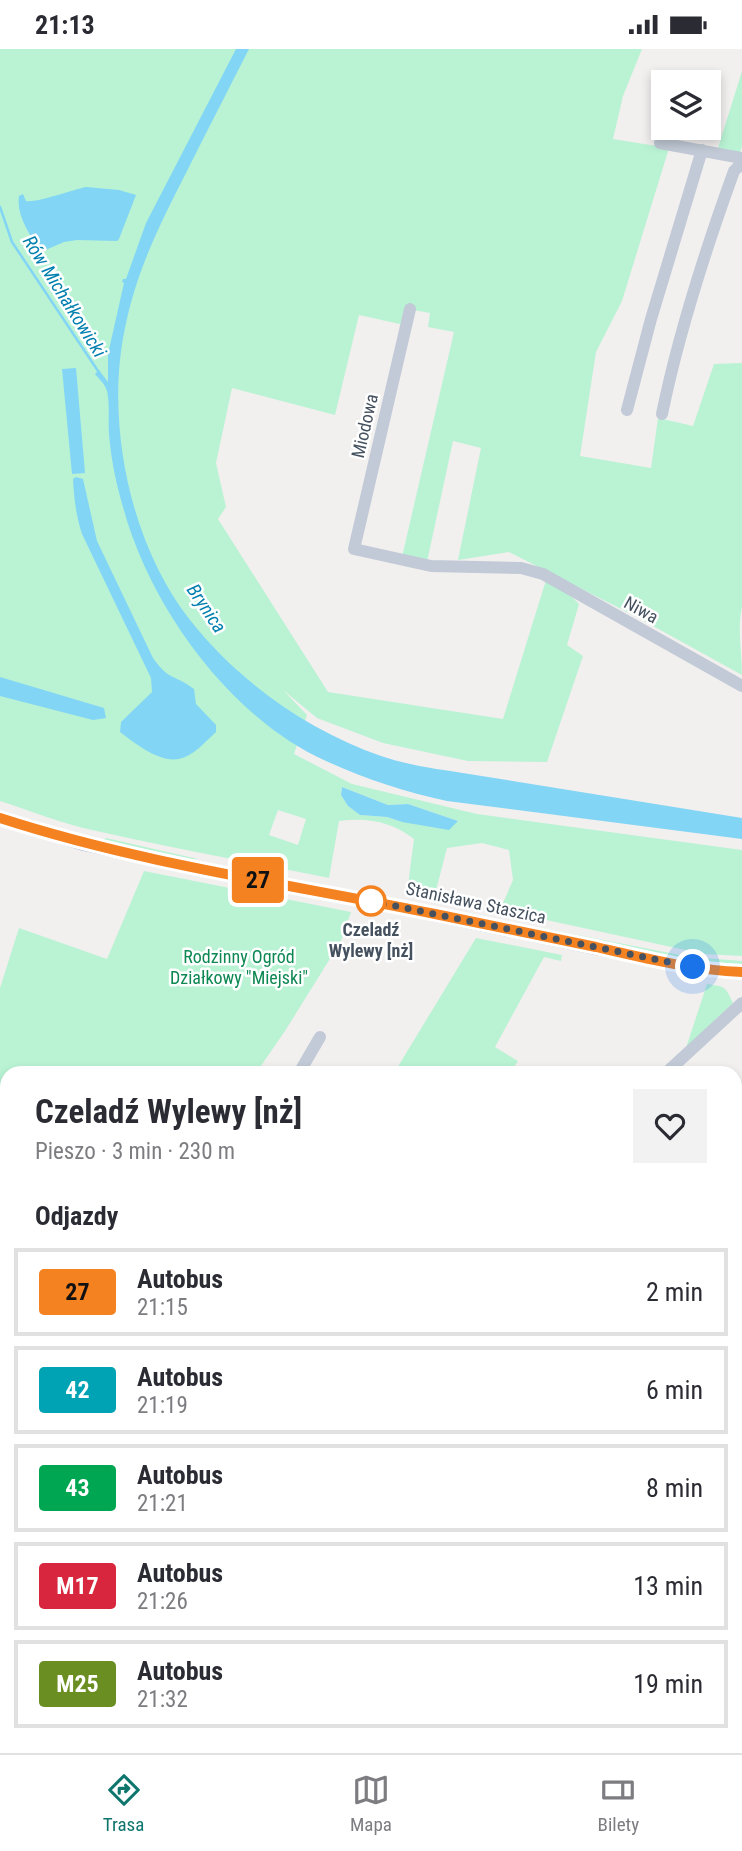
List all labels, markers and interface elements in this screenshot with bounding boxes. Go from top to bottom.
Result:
text: 21:13 [35,10,95,40]
map controls [651,70,721,140]
button: layers [651,70,721,140]
water label: Rów Michałkowicki [18,231,112,362]
street label: Miodowa [347,392,382,460]
water label: Brynica [182,579,231,637]
street label: Niwa [621,592,662,627]
line badge: 27 [226,857,290,903]
text: 27 [246,866,270,894]
street label: Stanisława Staszica [404,877,548,928]
marker: Czeladź Wylewy [nż] [356,886,386,916]
place label: Czeladź Wylewy [nż] [329,919,413,961]
park label: Rodzinny Ogród Działkowy "Miejski" [170,946,308,988]
your location [675,949,710,984]
button: heart [633,1089,707,1163]
text: Czeladź Wylewy [nż] [35,1092,302,1131]
text: Pieszo · 3 min · 230 m [35,1138,235,1165]
text: Odjazdy [35,1201,118,1231]
text: Autobus [137,1264,223,1294]
text: 2 min [646,1277,703,1307]
text: 27 [65,1278,90,1306]
text: 21:15 [137,1294,188,1321]
text: Autobus [137,1362,223,1392]
text: 6 min [646,1375,703,1405]
text: 42 [65,1376,90,1404]
text: 21:19 [137,1392,188,1419]
text: Autobus [137,1460,223,1490]
text: 8 min [646,1473,703,1503]
text: 43 [65,1474,90,1502]
text: 21:21 [137,1490,188,1517]
text: Autobus [137,1558,223,1588]
text: 13 min [633,1571,703,1601]
text: M17 [56,1572,99,1600]
text: 21:26 [137,1588,188,1615]
text: Autobus [137,1656,223,1686]
text: 19 min [633,1669,703,1699]
text: M25 [56,1670,99,1698]
text: 21:32 [137,1686,188,1713]
tab: Trasa [103,1771,144,1836]
tab: Mapa [350,1771,392,1836]
tab: Bilety [598,1771,639,1836]

